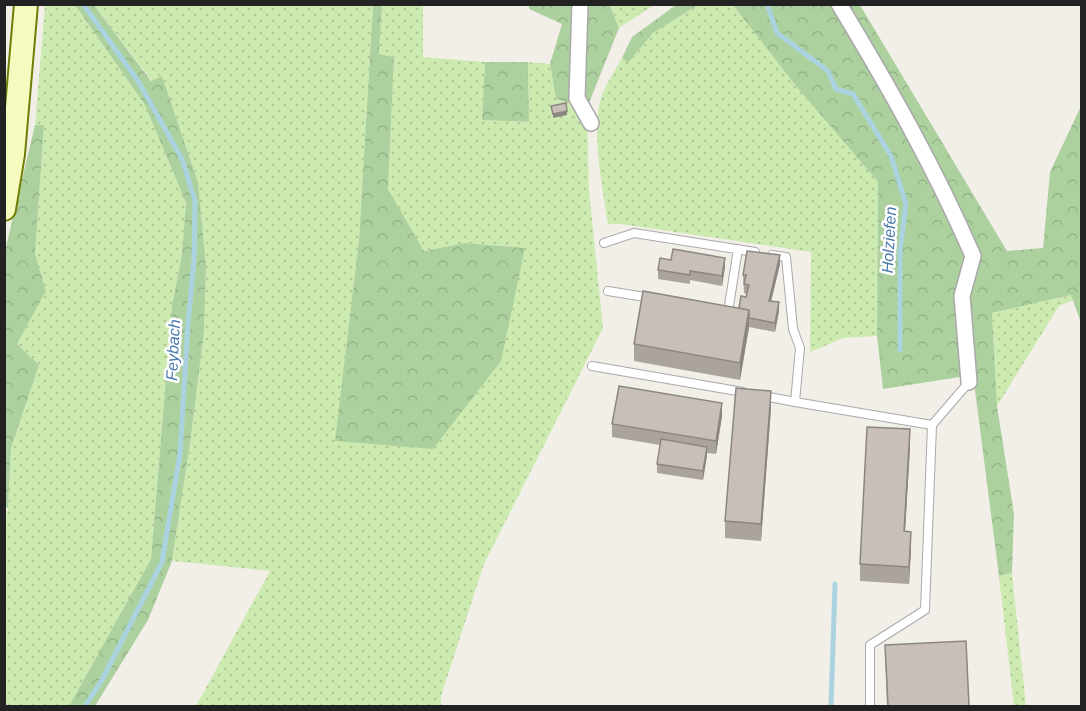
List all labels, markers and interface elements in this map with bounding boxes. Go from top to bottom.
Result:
water label: Holziefen [879,206,899,274]
water label: Feybach [163,319,183,381]

